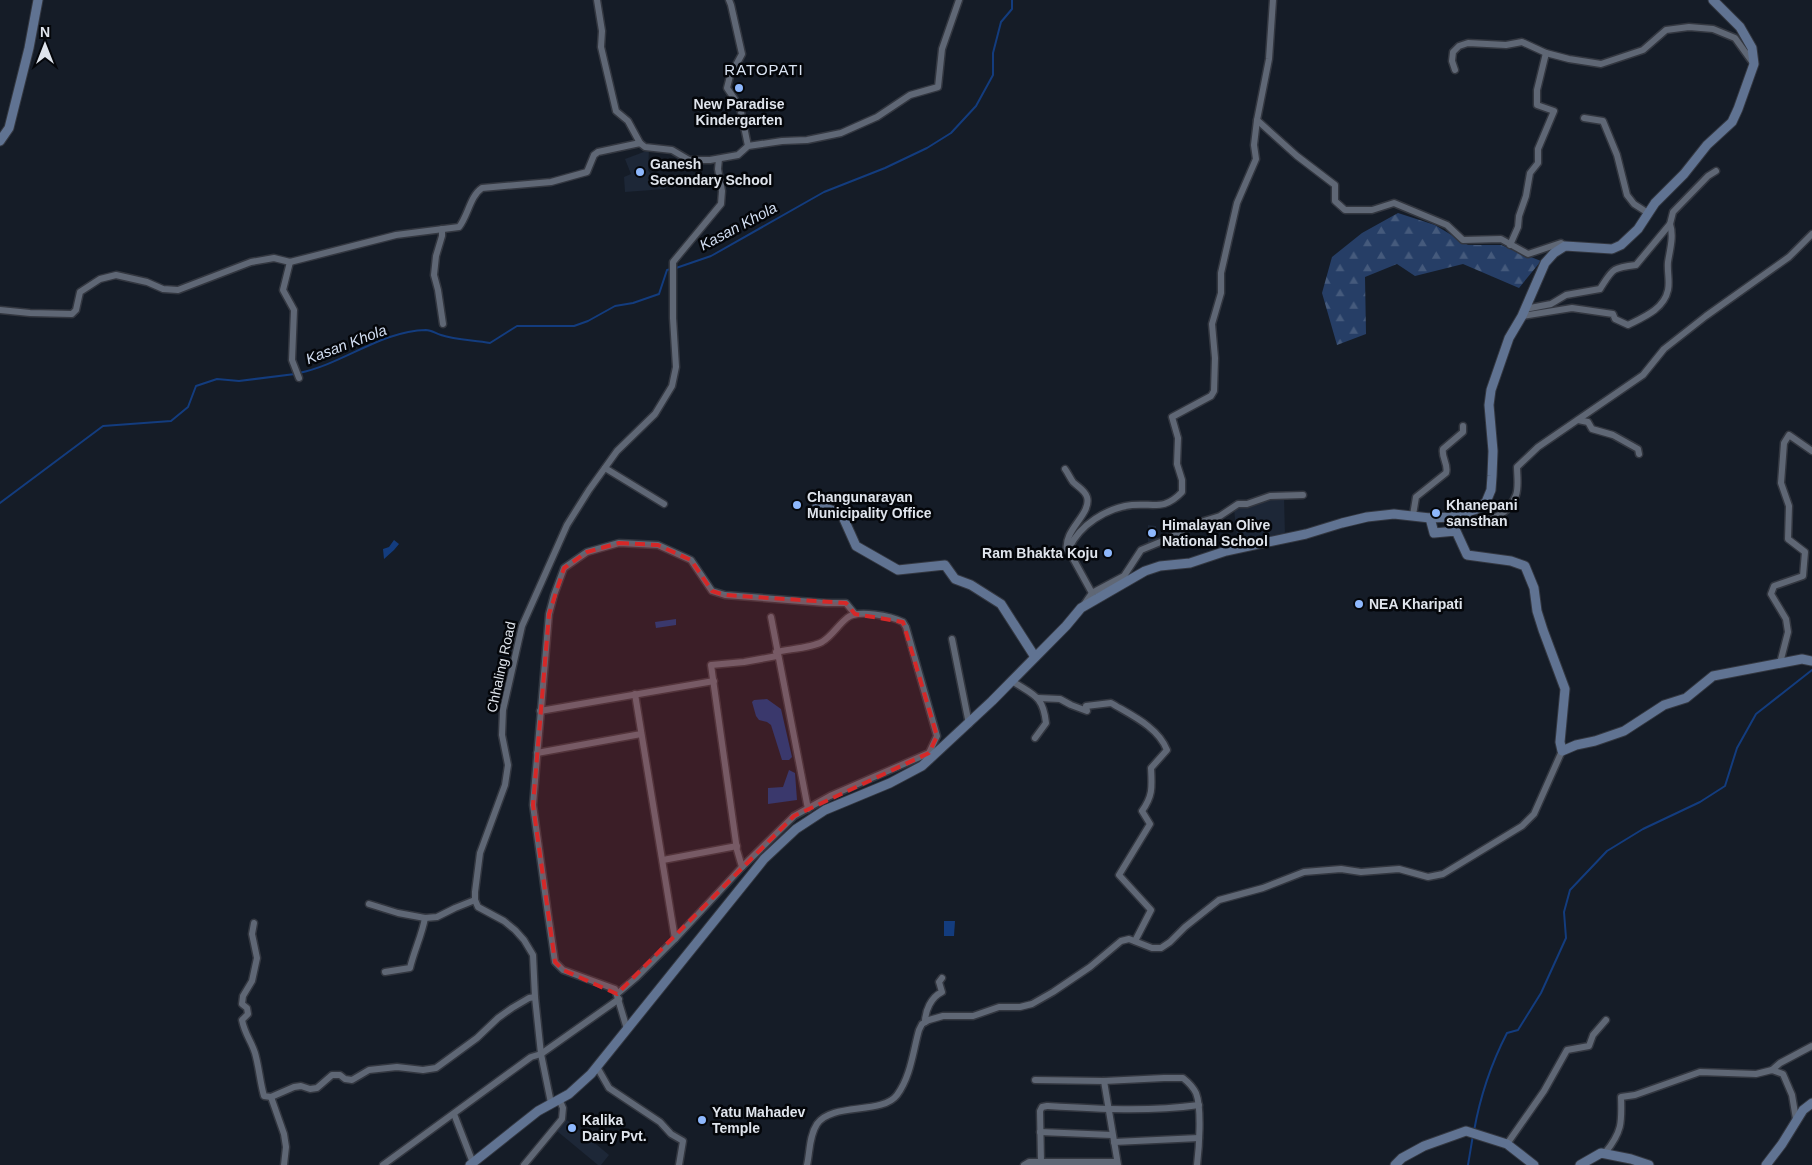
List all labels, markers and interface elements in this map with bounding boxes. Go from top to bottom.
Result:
north arrow [20,20,70,70]
text: N [40,24,50,40]
district label: RATOPATI [724,61,804,78]
marker: New Paradise Kindergarten [733,82,745,94]
place label: New Paradise Kindergarten [693,96,785,128]
place label: Ganesh Secondary School [650,156,772,188]
marker: Ganesh Secondary School [634,166,646,178]
water label: Kasan Khola [696,199,780,253]
water label: Kasan Khola [303,321,389,367]
place label: Changunarayan Municipality Office [807,489,932,521]
place label: Khanepani sansthan [1446,497,1518,529]
marker: Changunarayan Municipality Office [791,499,803,511]
marker: Khanepani sansthan [1430,507,1442,519]
place label: Himalayan Olive National School [1162,517,1270,549]
marker: Himalayan Olive National School [1146,527,1158,539]
place label: Ram Bhakta Koju [982,545,1098,561]
marker: Ram Bhakta Koju [1102,547,1114,559]
place label: NEA Kharipati [1369,596,1463,612]
marker: NEA Kharipati [1353,598,1365,610]
street label: Chhaling Road [484,620,518,714]
place label: Yatu Mahadev Temple [712,1104,806,1136]
place label: Kalika Dairy Pvt. [582,1112,647,1144]
marker: Yatu Mahadev Temple [696,1114,708,1126]
marker: Kalika Dairy Pvt. [566,1122,578,1134]

